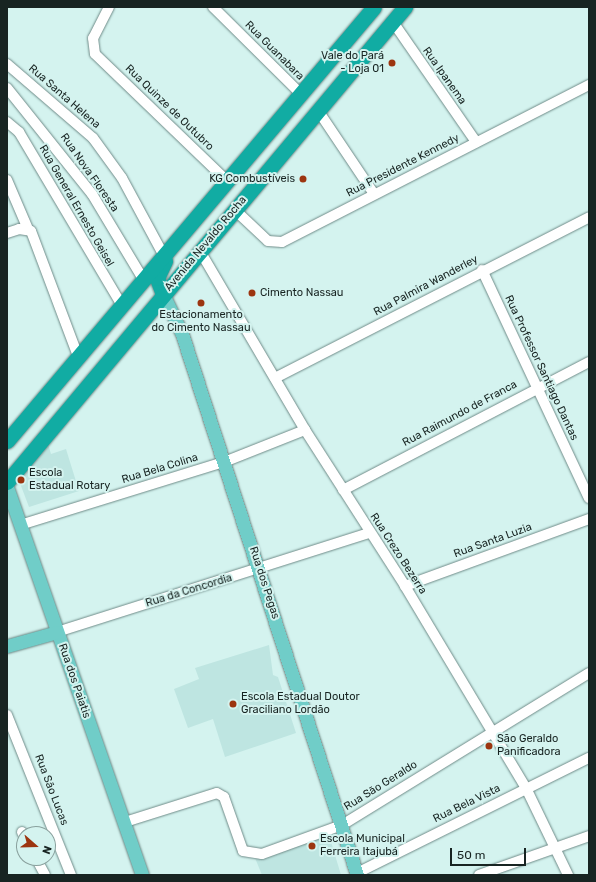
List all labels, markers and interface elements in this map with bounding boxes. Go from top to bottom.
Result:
street label: Rua Guanabara [242,19,306,83]
street label: Rua Ipanema [419,45,469,107]
place label: Vale do Pará - Loja 01 [321,50,384,76]
marker: Vale do Pará - Loja 01 [387,58,397,68]
street label: Rua Santa Helena [25,62,103,132]
street label: Rua Quinze de Outubro [122,62,216,154]
street label: Rua Nova Floresta [57,131,121,215]
street label: Rua Presidente Kennedy [344,132,462,200]
street label: Rua General Ernesto Geisel [36,143,116,269]
place label: KG Combustíveis [209,172,295,186]
marker: KG Combustíveis [298,174,308,184]
street label: Avenida Nevaldo Rocha [162,194,250,294]
street label: Rua Palmira Wanderley [371,253,481,319]
place label: Cimento Nassau [260,286,343,300]
marker: Cimento Nassau [247,288,257,298]
street label: Rua Professor Santiago Dantas [501,293,581,443]
marker: Estacionamento do Cimento Nassau [196,298,206,308]
place label: Estacionamento do Cimento Nassau [151,309,251,335]
street label: Rua Raimundo de Franca [400,378,520,450]
street label: Rua Bela Colina [120,451,200,487]
place label: Escola Estadual Rotary [29,467,110,493]
marker: Escola Estadual Rotary [16,475,26,485]
street label: Rua Crezo Bezerra [367,511,429,597]
street label: Rua Santa Luzia [452,521,534,561]
street label: Rua dos Pegas [246,545,282,621]
street label: Rua da Concordia [144,572,234,610]
street label: Rua dos Paiatis [55,642,93,720]
place label: Escola Estadual Doutor Graciliano Lordão [241,691,360,717]
marker: Escola Estadual Doutor Graciliano Lordão [228,699,238,709]
place label: São Geraldo Panificadora [497,733,561,759]
marker: São Geraldo Panificadora [484,741,494,751]
street label: Rua São Lucas [31,753,71,827]
street label: Rua São Geraldo [342,758,420,814]
street label: Rua Bela Vista [431,782,503,826]
north arrow [16,826,56,866]
place label: Escola Municipal Ferreira Itajubá [320,833,405,859]
scale bar [452,840,528,866]
marker: Escola Municipal Ferreira Itajubá [307,841,317,851]
text: N [39,844,54,856]
text: 50 m [457,848,485,862]

